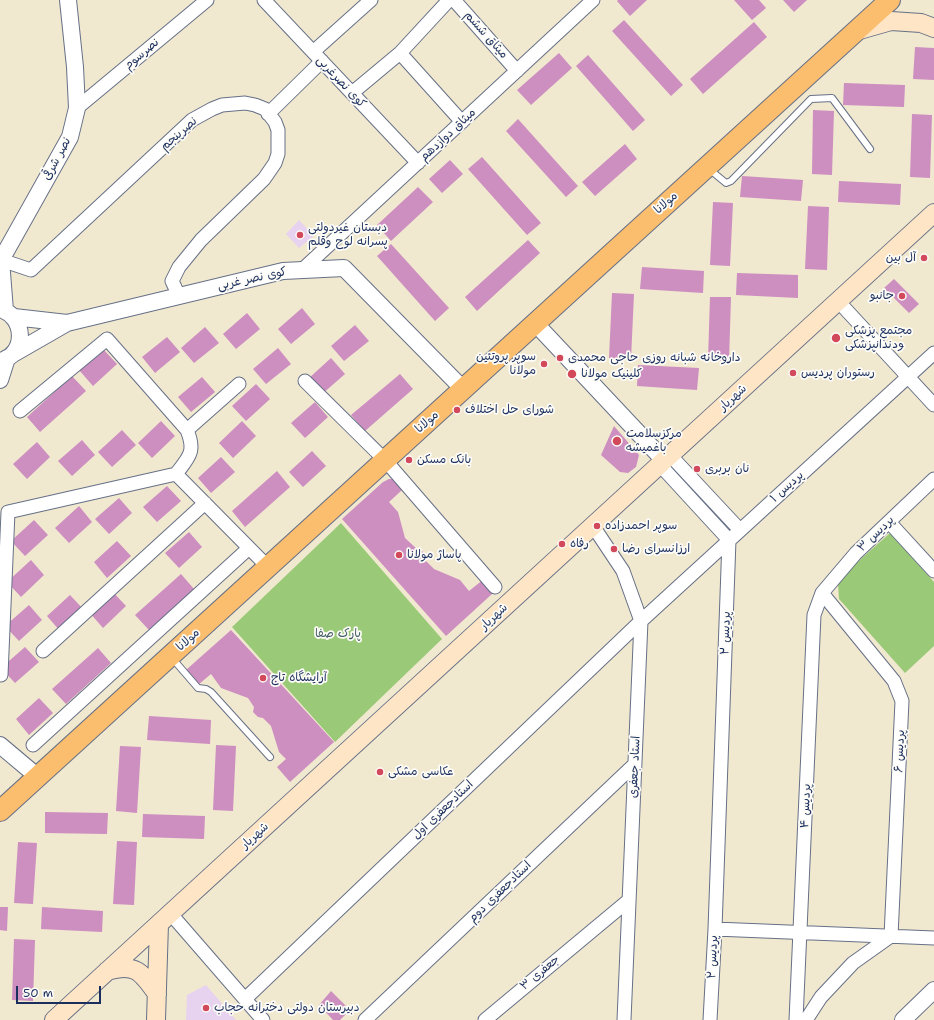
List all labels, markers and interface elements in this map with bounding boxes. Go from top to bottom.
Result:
street label: میثاق ششم [461,8,511,62]
street label: نصرسوم [121,35,163,73]
street label: کوی نصرغربی [313,53,369,111]
street label: میثاق دوازدهم [417,105,479,165]
street label: نصرپنجم [158,114,200,154]
street label: نصر شرقی [40,135,74,183]
street label: مولانا [651,189,681,217]
place label: دبستان غیردولتی پسرانه لوح وقلم [308,221,388,249]
marker: دبستان غیردولتی پسرانه لوح وقلم [295,230,305,240]
place label: آل بین [886,251,916,265]
marker: آل بین [919,253,929,263]
street label: کوی نصر غربی [216,265,288,293]
place label: جانبو [870,289,894,303]
marker: جانبو [897,291,907,301]
place label: مجتمع پزشکی ودندانپزشکی [845,324,912,352]
marker: مجتمع پزشکی ودندانپزشکی [830,332,842,344]
place label: سوپر پروتئین مولانا [476,350,536,378]
place label: داروخانه شبانه روزی حاجی محمدی [568,351,741,365]
marker: داروخانه شبانه روزی حاجی محمدی [555,353,565,363]
marker: سوپر پروتئین مولانا [539,359,549,369]
place label: رستوران پردیس [801,366,875,380]
place label: کلینیک مولانا [581,367,642,381]
marker: کلینیک مولانا [566,368,578,380]
marker: رستوران پردیس [788,368,798,378]
street label: شهریار [716,382,750,414]
place label: شورای حل اختلاف [465,403,554,417]
marker: شورای حل اختلاف [452,405,462,415]
street label: مولانا [412,408,442,436]
place label: مرکزسلامت باغمیشه [626,427,682,455]
marker: مرکزسلامت باغمیشه [611,435,623,447]
place label: بانک مسکن [417,453,471,467]
marker: بانک مسکن [404,455,414,465]
place label: نان بربری [705,462,749,476]
marker: نان بربری [692,464,702,474]
street label: پردیس ۱ [767,468,807,506]
street label: پردیس ۳ [855,513,897,555]
place label: سوپر احمدزاده [605,519,677,533]
marker: سوپر احمدزاده [592,521,602,531]
place label: رفاه [570,537,589,551]
marker: رفاه [557,539,567,549]
place label: ارزانسرای رضا [622,542,690,556]
marker: ارزانسرای رضا [609,544,619,554]
place label: پاساژ مولانا [407,548,461,562]
marker: پاساژ مولانا [394,550,404,560]
street label: شهریار [477,601,511,633]
street label: پردیس ۲ [718,611,734,655]
street label: مولانا [173,626,203,654]
park label: پارک صفا [315,627,361,641]
place label: آرایشگاه تاج [271,671,327,685]
marker: آرایشگاه تاج [258,673,268,683]
street label: پردیس ۶ [892,729,908,773]
street label: استاد جعفری [626,735,644,799]
place label: عکاسی مشکی [388,765,453,779]
marker: عکاسی مشکی [375,767,385,777]
street label: استادجعفری اول [410,777,476,843]
street label: پردیس ۴ [798,783,814,829]
street label: شهریار [238,820,272,852]
street label: استادجعفری دوم [466,858,534,926]
street label: پردیس ۲ [705,935,721,979]
street label: جعفری ۳ [517,952,563,994]
scale bar [18,978,103,1004]
text: 50 m [23,985,53,1001]
place label: دبیرستان دولتی دخترانه حجاب [214,1001,360,1015]
marker: دبیرستان دولتی دخترانه حجاب [201,1003,211,1013]

